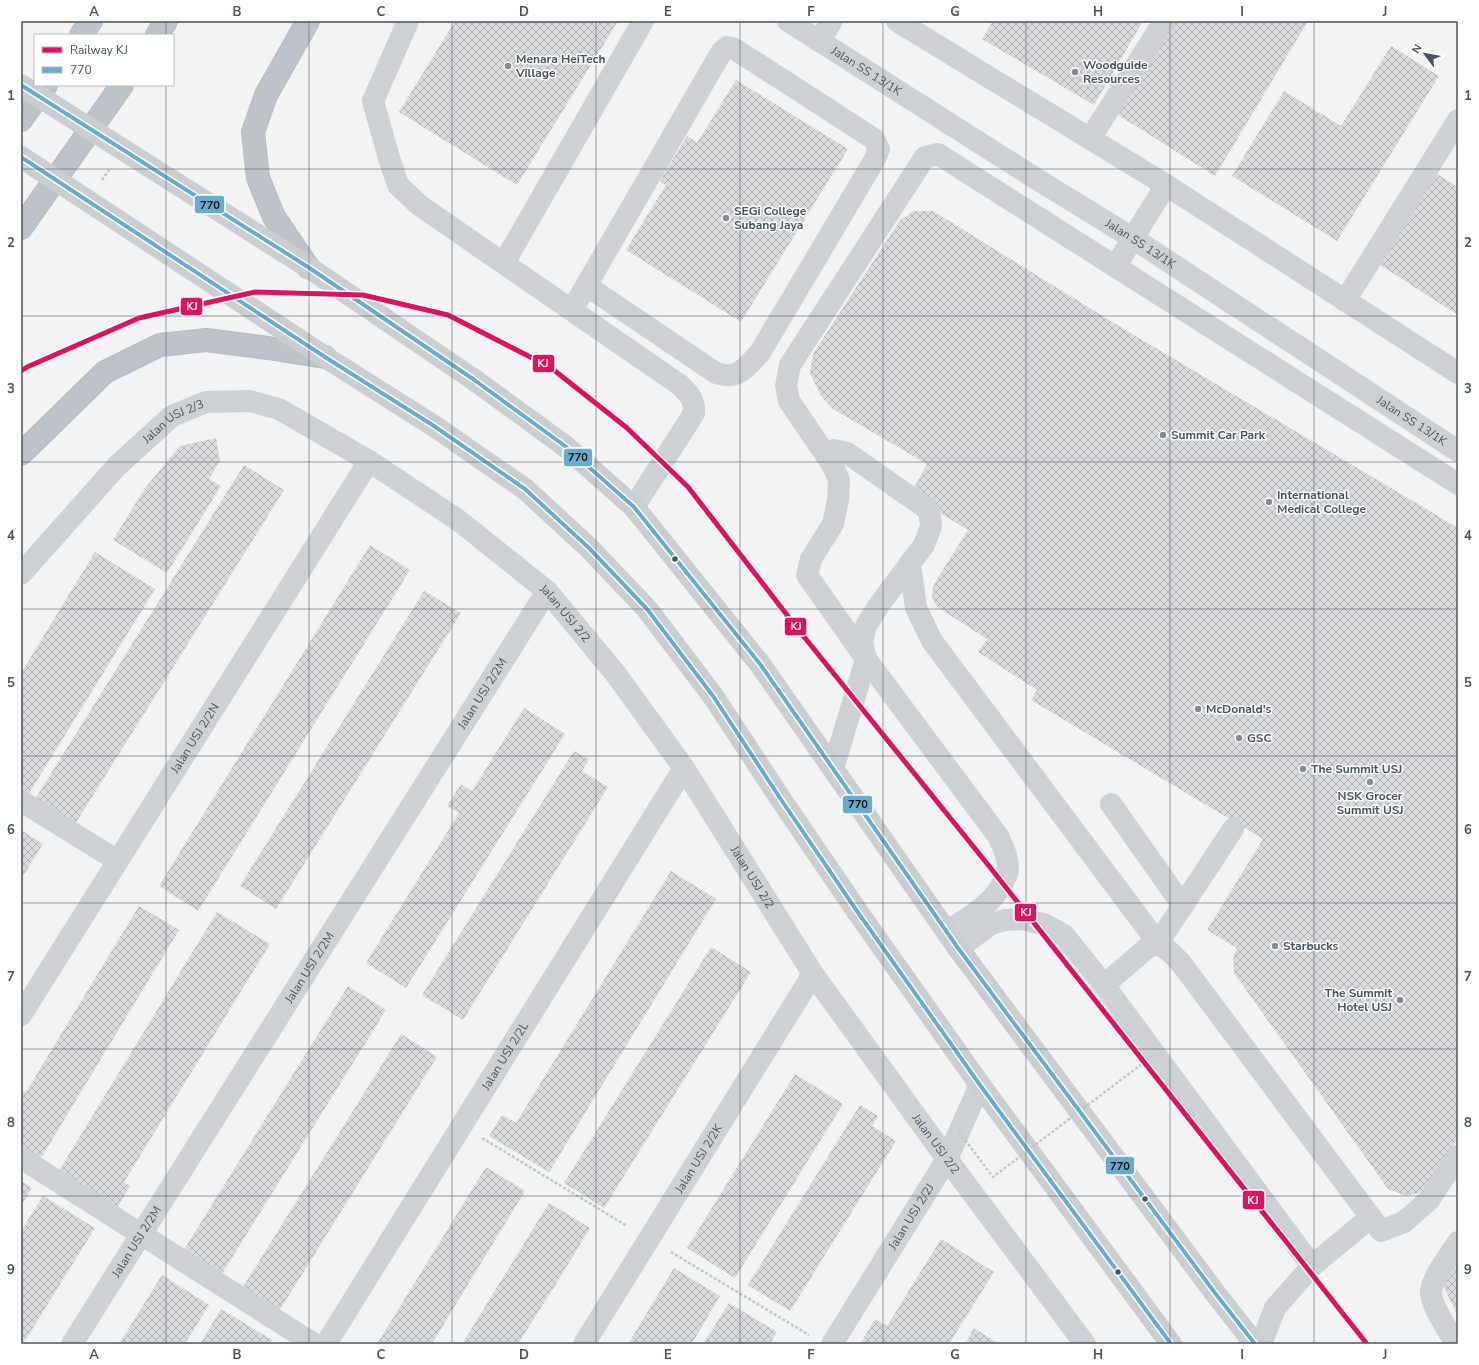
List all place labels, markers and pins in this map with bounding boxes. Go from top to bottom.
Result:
place label: Menara HeiTech Village [515,51,606,81]
place label: Woodguide Resources [1083,57,1148,87]
marker: Menara HeiTech Village [503,61,513,71]
marker: Woodguide Resources [1070,67,1080,77]
place label: SEGi College Subang Jaya [734,203,807,233]
marker: SEGi College Subang Jaya [721,213,731,223]
place label: Summit Car Park [1171,427,1266,443]
marker: Summit Car Park [1158,430,1168,440]
place label: International Medical College [1277,487,1366,517]
marker: International Medical College [1264,497,1274,507]
unlabelled marker [670,554,680,564]
place label: McDonald's [1206,701,1272,717]
marker: McDonald's [1193,704,1203,714]
place label: GSC [1247,730,1272,746]
marker: GSC [1234,733,1244,743]
place label: The Summit USJ [1311,761,1402,777]
marker: The Summit USJ [1298,764,1308,774]
marker: NSK Grocer Summit USJ [1365,777,1375,787]
place label: NSK Grocer Summit USJ [1336,788,1404,818]
place label: Starbucks [1283,938,1339,954]
marker: Starbucks [1270,941,1280,951]
place label: The Summit Hotel USJ [1325,985,1392,1015]
marker: The Summit Hotel USJ [1395,995,1405,1005]
unlabelled marker [1140,1194,1150,1204]
unlabelled marker [1113,1267,1123,1277]

